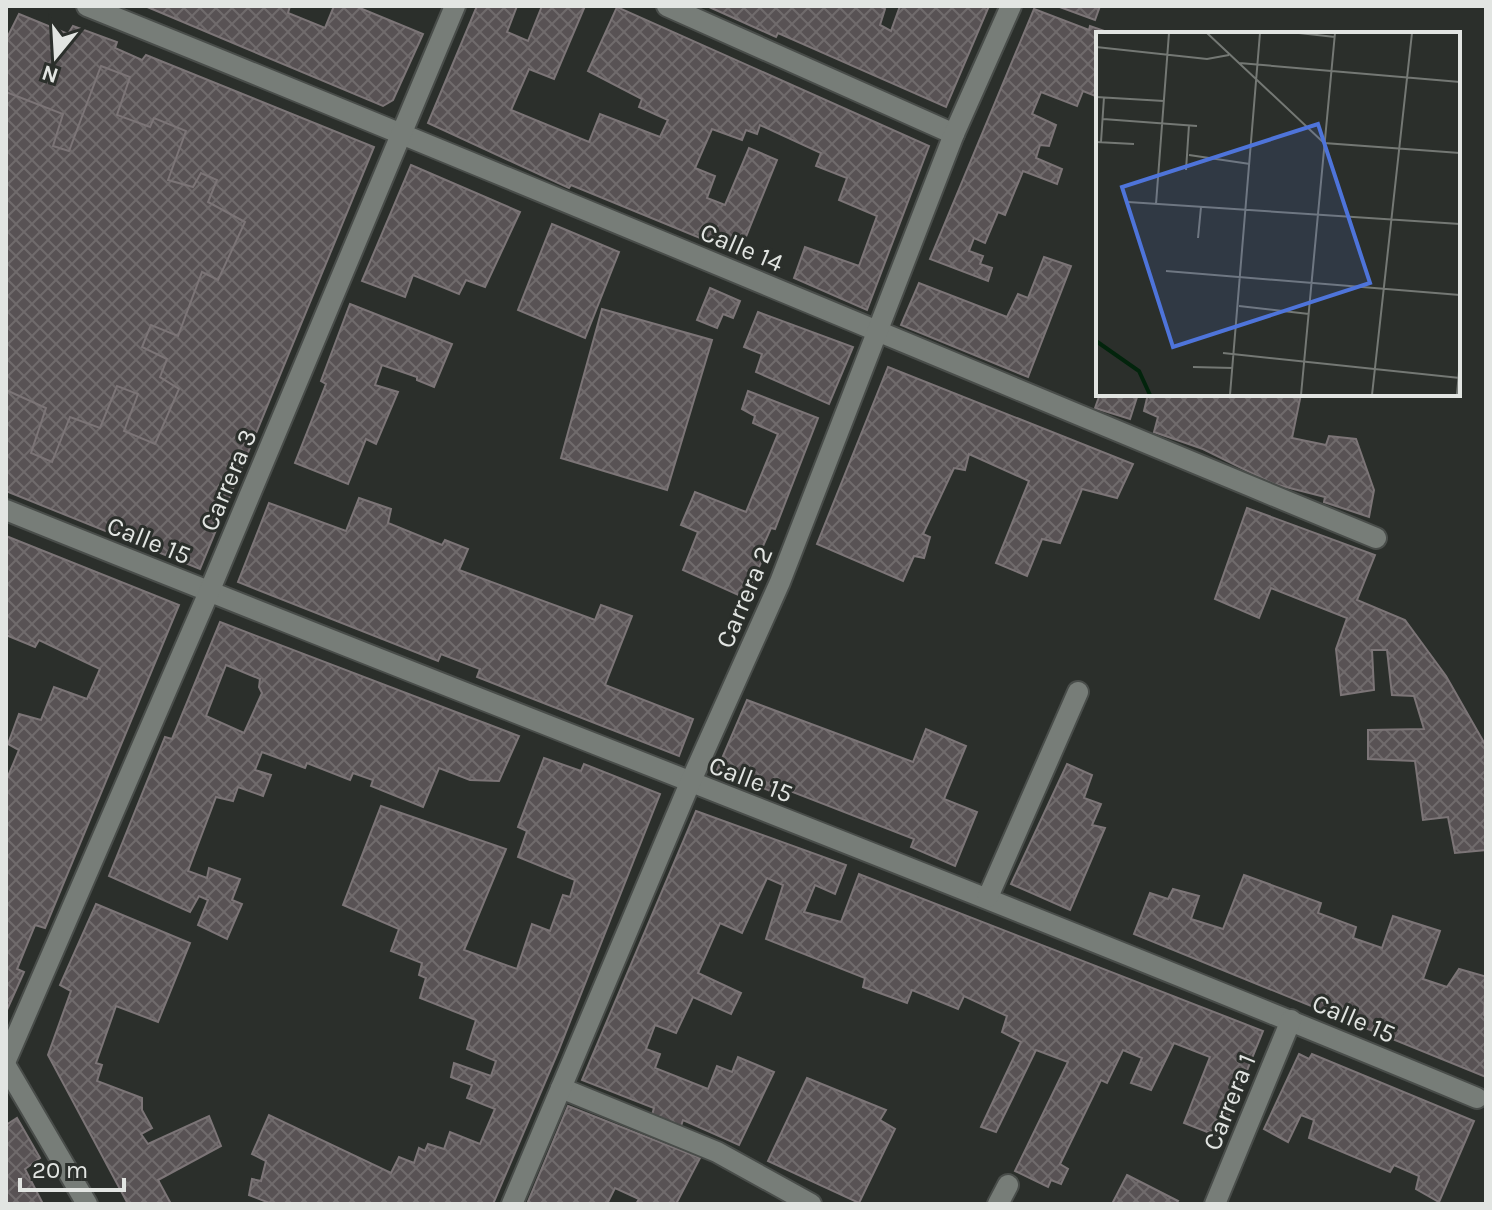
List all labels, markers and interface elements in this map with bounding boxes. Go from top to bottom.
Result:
north arrow [16,16,96,96]
inset map [1096,32,1460,396]
text: N [39,59,62,89]
street label: Calle 14 [695,216,788,279]
street label: Carrera 3 [193,425,264,536]
street label: Calle 15 [102,510,195,571]
street label: Carrera 2 [709,542,780,653]
street label: Calle 15 [704,749,797,810]
street label: Calle 15 [1307,987,1400,1050]
street label: Carrera 1 [1196,1050,1263,1155]
scale bar [20,1142,124,1192]
text: 20 m [32,1156,88,1184]

